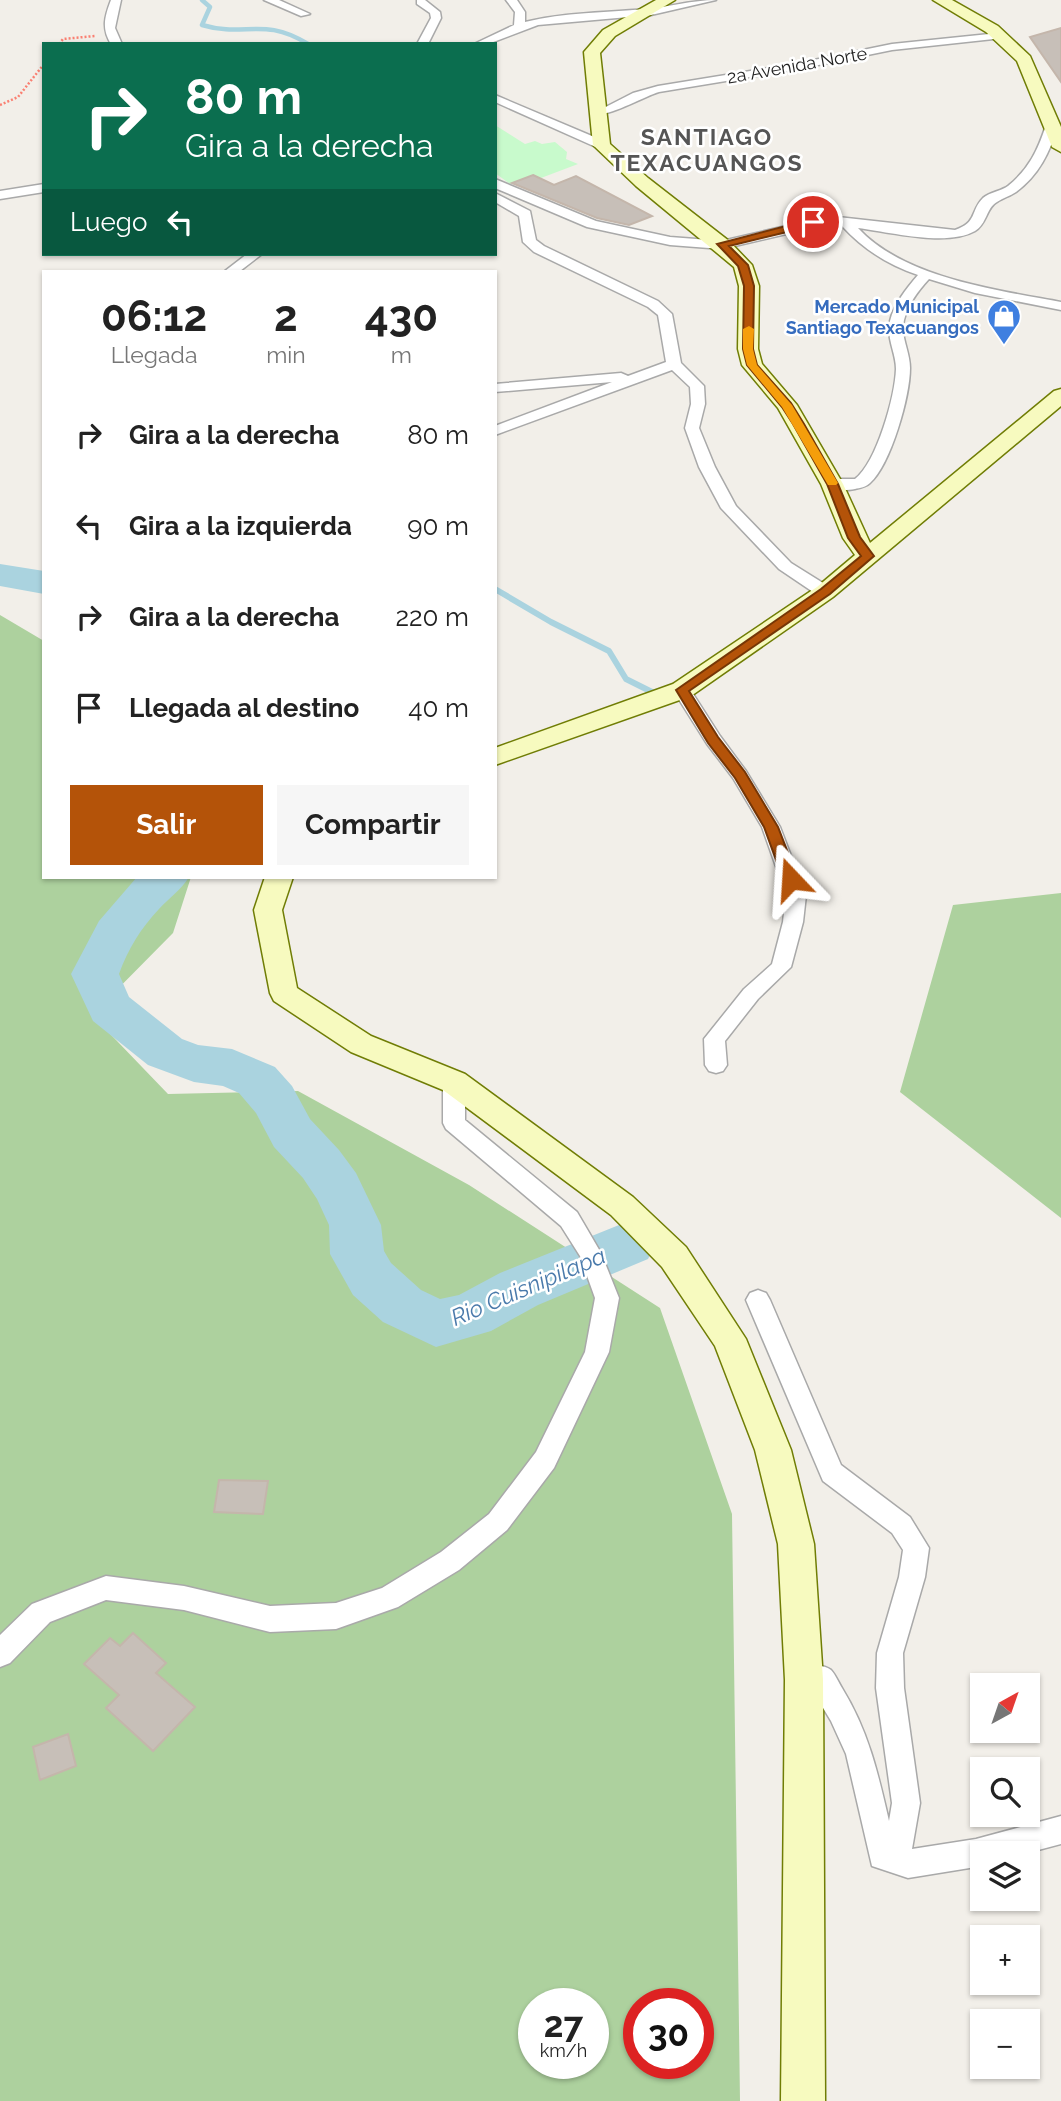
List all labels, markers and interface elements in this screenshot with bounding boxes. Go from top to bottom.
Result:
street label: 2a Avenida Norte [725,42,869,88]
text: 80 m [185,68,302,125]
icon: right [70,70,161,161]
district label: SANTIAGO TEXACUANGOS [610,123,804,176]
text: Gira a la derecha [185,127,433,164]
pin [783,192,843,252]
icon: left [161,203,199,241]
icon: arrive [794,203,832,241]
text: Luego [70,207,147,237]
text: 06:12 [101,292,207,341]
text: 2 [274,292,298,341]
text: 430 [365,292,438,341]
place label: Mercado Municipal Santiago Texacuangos [786,296,979,338]
shop icon: Mercado Municipal Santiago Texacuangos [985,297,1023,346]
text: Llegada [111,341,197,368]
text: min [266,341,306,368]
text: m [391,341,412,368]
icon: right [70,416,108,454]
text: Gira a la derecha [129,420,339,450]
text: 80 m [407,420,469,450]
icon: left [70,507,108,545]
text: Gira a la izquierda [129,511,352,541]
text: 90 m [407,511,469,541]
icon: right [70,598,108,636]
text: Gira a la derecha [129,602,339,632]
text: 220 m [395,602,469,632]
icon: arrive [70,689,108,727]
text: Llegada al destino [129,693,359,723]
text: 40 m [408,693,469,723]
button: Salir [70,785,263,865]
button: Compartir [277,785,469,865]
position arrow [754,842,828,916]
water label: Rio Cuisnipilapa [447,1241,610,1331]
north arrow [970,1673,1040,1743]
map controls [970,1673,1040,2079]
button: search [970,1757,1040,1827]
button: layers [970,1841,1040,1911]
button: + [970,1925,1040,1995]
speed limit sign: 30 [623,1988,714,2079]
text: 27 [544,2004,583,2045]
button: − [970,2009,1040,2079]
text: km/h [540,2040,587,2061]

